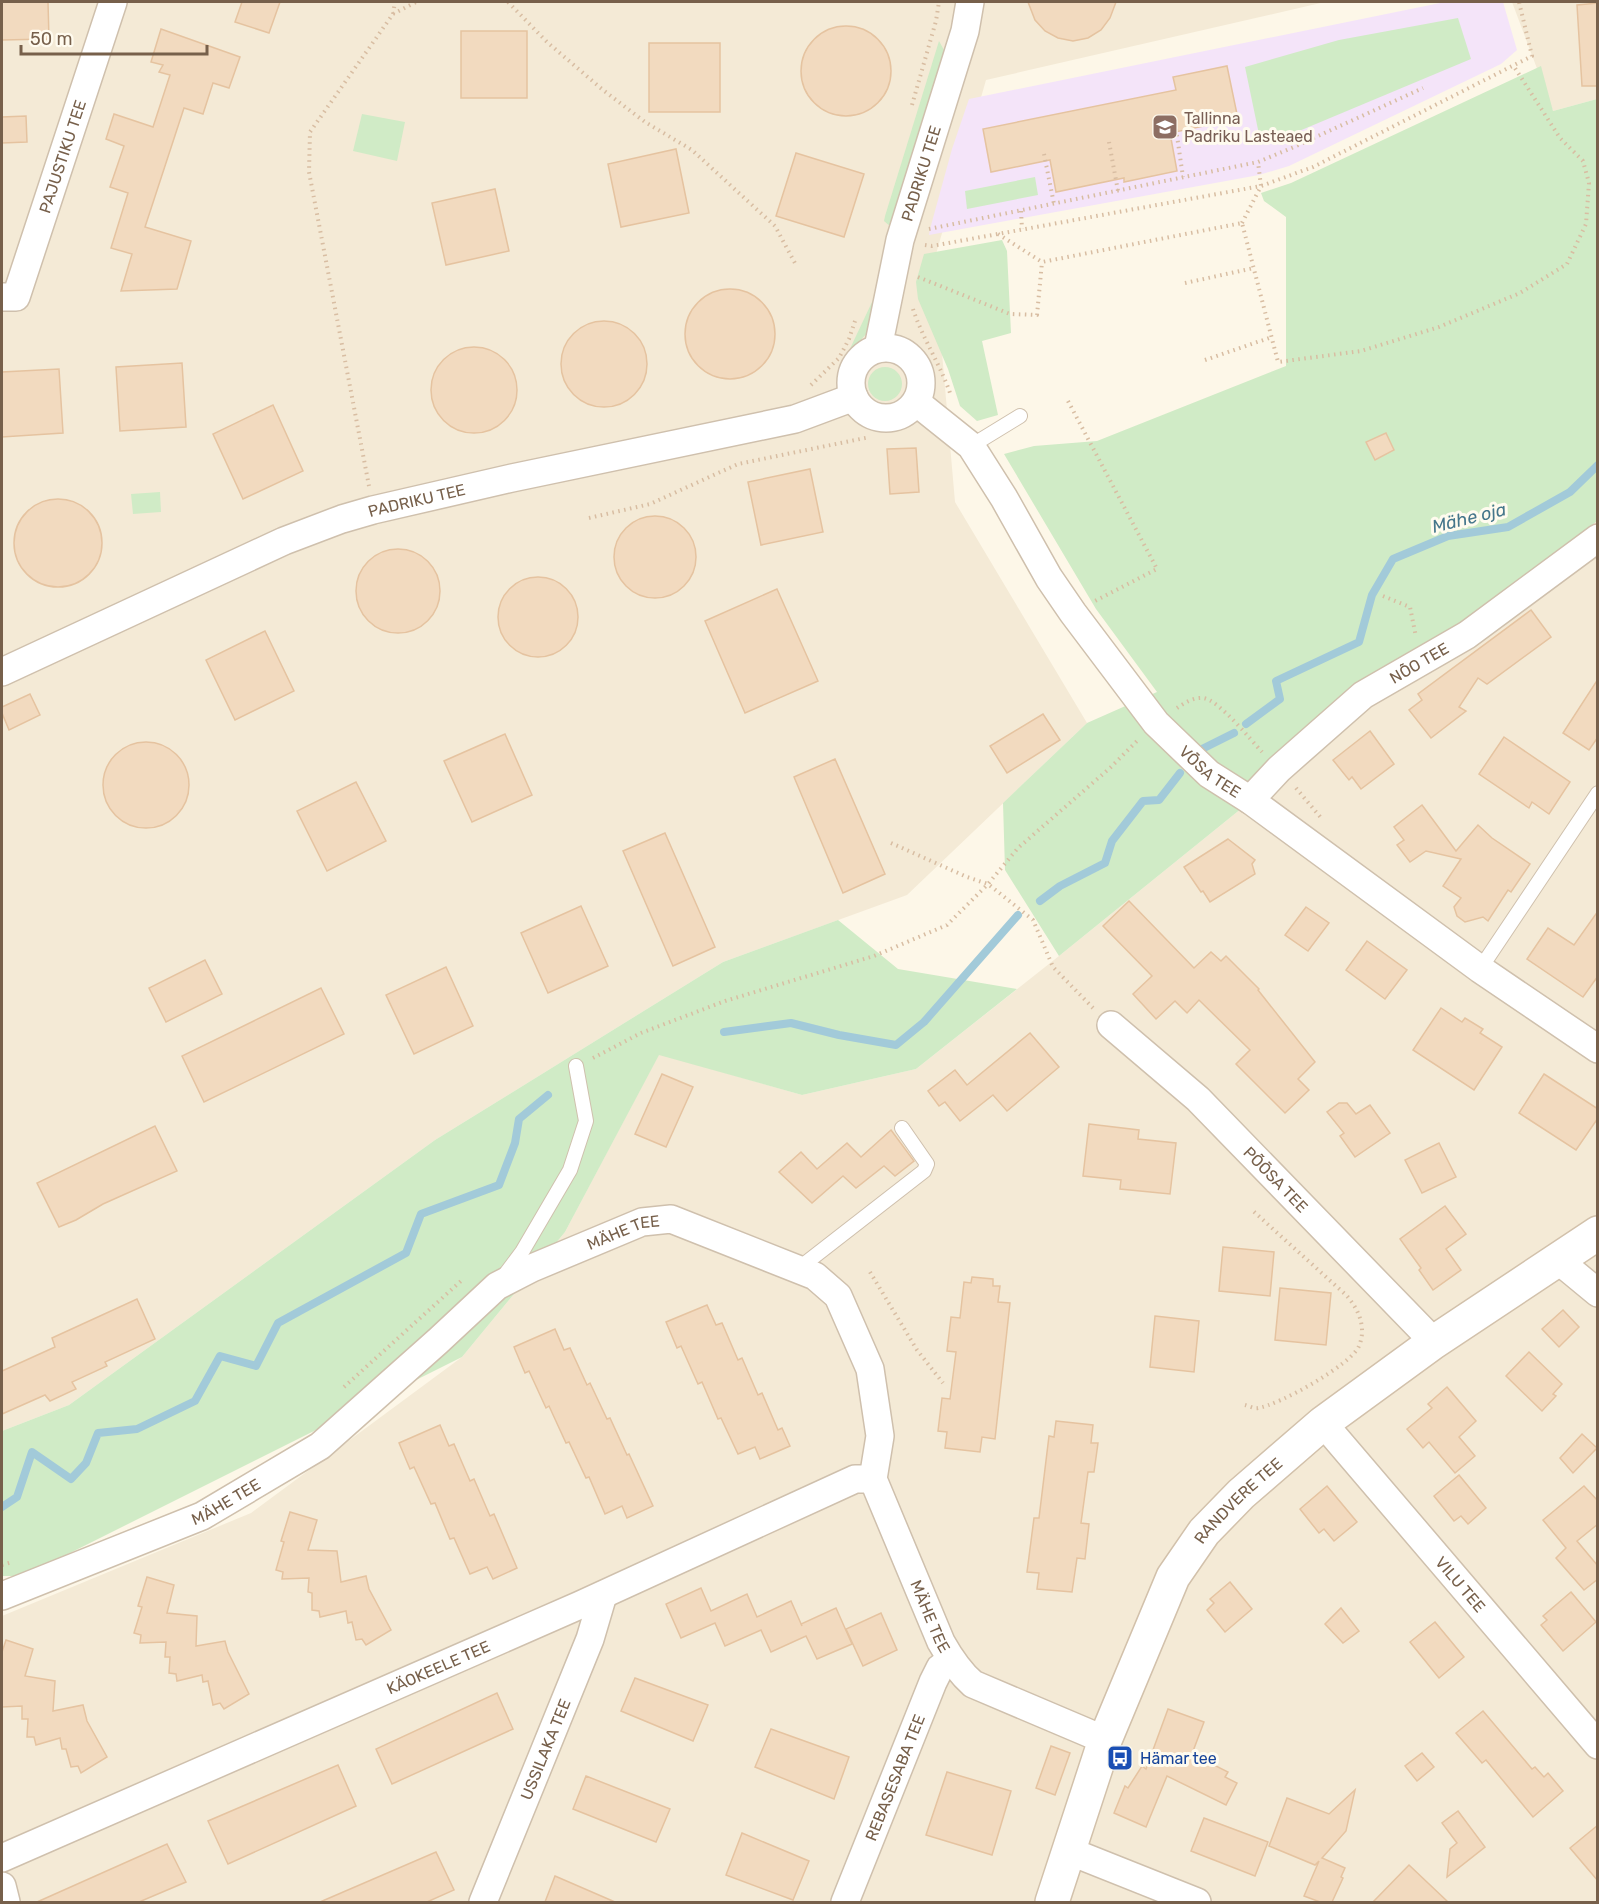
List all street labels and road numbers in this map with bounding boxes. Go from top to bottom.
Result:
street label: PAJUSTIKU TEE [35,97,90,215]
street label: PADRIKU TEE [897,123,945,224]
street label: PADRIKU TEE [366,480,467,520]
street label: NÕO TEE [1386,638,1452,687]
street label: VÕSA TEE [1176,741,1245,801]
street label: PÕÕSA TEE [1240,1142,1312,1216]
street label: MÄHE TEE [584,1211,660,1254]
street label: RANDVERE TEE [1190,1453,1286,1547]
street label: MÄHE TEE [188,1474,264,1529]
street label: VILU TEE [1432,1553,1490,1616]
street label: MÄHE TEE [907,1577,955,1656]
street label: KÄOKEELE TEE [383,1636,493,1698]
street label: USSILAKA TEE [516,1696,574,1802]
street label: REBASESABA TEE [861,1712,929,1844]

